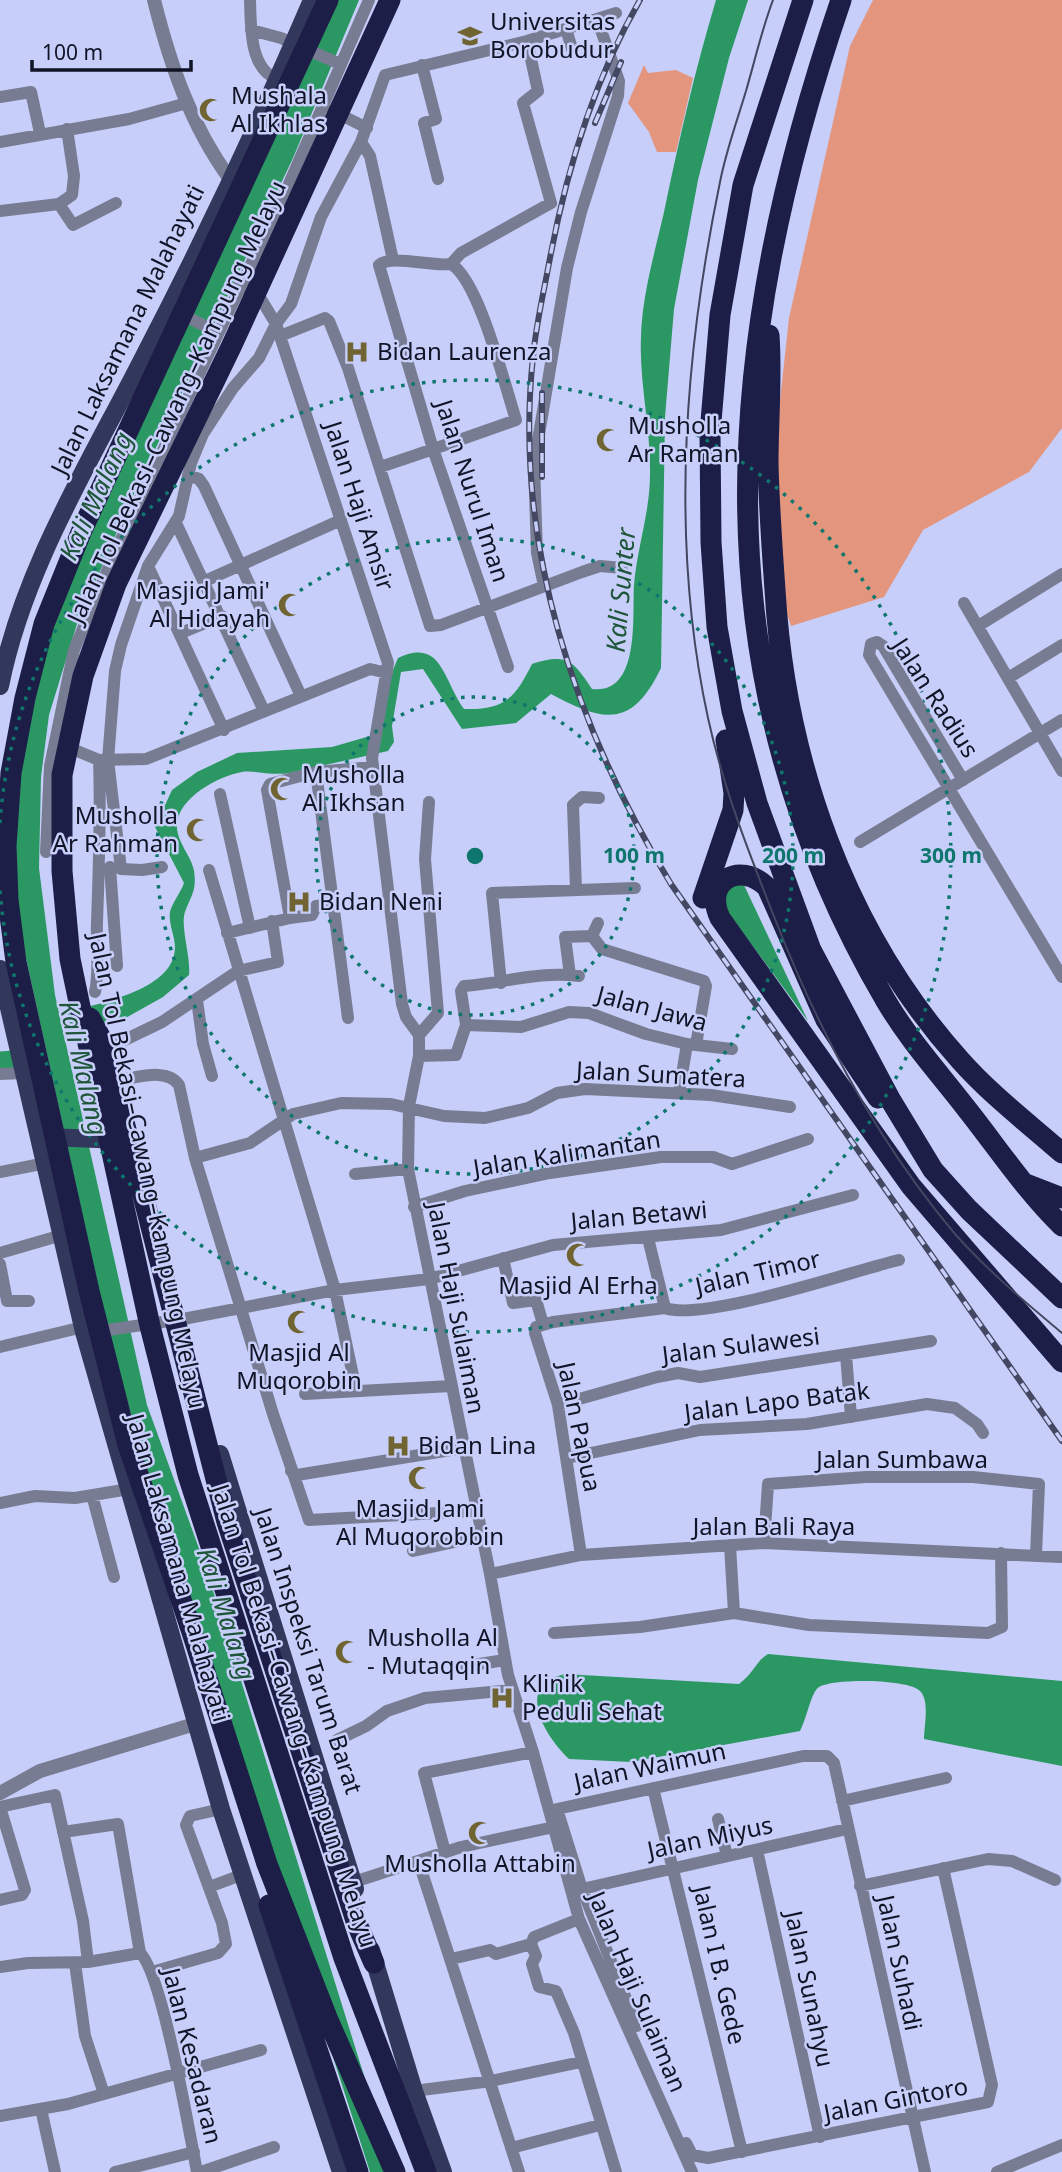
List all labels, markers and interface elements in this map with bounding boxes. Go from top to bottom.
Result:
place label: Universitas Borobudur [490,4,616,65]
school or university icon: Universitas Borobudur [456,22,484,50]
scale bar [32,28,191,72]
text: 100 m [42,38,103,66]
place label: Mushala Al Ikhlas [231,78,327,139]
mosque icon: Mushala Al Ikhlas [197,96,225,124]
street label: Jalan Tol Bekasi–Cawang–Kampung Melayu [57,175,293,630]
street label: Jalan Laksamana Malahayati [41,179,211,482]
place label: Bidan Laurenza [377,334,552,367]
hospital icon: Bidan Laurenza [343,338,371,366]
street label: Jalan Nurul Iman [428,393,518,586]
place label: Musholla Ar Raman [628,408,739,469]
street label: Jalan Haji Amsir [317,415,403,594]
water label: Kali Malang [50,426,141,566]
mosque icon: Musholla Ar Raman [594,426,622,454]
water label: Kali Sunter [597,525,644,654]
place label: Masjid Jami' Al Hidayah [136,573,270,634]
mosque icon: Masjid Jami' Al Hidayah [276,591,304,619]
street label: Jalan Radius [884,629,987,763]
place label: Musholla Al Ikhsan [302,757,405,818]
mosque icon: Musholla Al Ikhsan [268,775,296,803]
place label: Musholla Ar Rahman [53,798,178,859]
mosque icon: Musholla Ar Rahman [184,816,212,844]
text: 100 m [603,841,665,869]
text: 200 m [762,841,824,869]
text: 300 m [920,841,982,869]
centre of rings [463,844,487,868]
place label: Bidan Neni [319,884,443,917]
hospital icon: Bidan Neni [285,888,313,916]
street label: Jalan Tol Bekasi–Cawang–Kampung Melayu [81,928,215,1411]
street label: Jalan Jawa [592,976,711,1038]
water label: Kali Malang [51,997,117,1139]
street label: Jalan Sumatera [573,1052,747,1094]
street label: Jalan Kalimantan [469,1121,663,1184]
street label: Jalan Betawi [567,1192,709,1237]
street label: Jalan Haji Sulaiman [420,1197,494,1416]
mosque icon: Masjid Al Erha [564,1241,592,1269]
street label: Jalan Timor [690,1241,823,1302]
place label: Masjid Al Erha [498,1268,658,1301]
mosque icon: Masjid Al Muqorobin [285,1308,313,1336]
street label: Jalan Sulawesi [658,1318,821,1371]
place label: Masjid Al Muqorobin [236,1335,362,1396]
street label: Jalan Papua [550,1357,610,1495]
street label: Jalan Lapo Batak [680,1373,871,1428]
street label: Jalan Laksamana Malahayati [119,1408,239,1725]
place label: Bidan Lina [418,1428,536,1461]
hospital icon: Bidan Lina [384,1432,412,1460]
street label: Jalan Sumbawa [814,1442,988,1475]
mosque icon: Masjid Jami Al Muqorobbin [406,1464,434,1492]
street label: Jalan Tol Bekasi–Cawang–Kampung Melayu [204,1478,386,1951]
place label: Masjid Jami Al Muqorobbin [336,1491,504,1552]
street label: Jalan Inspeksi Tarum Barat [247,1501,371,1798]
street label: Jalan Bali Raya [691,1509,855,1542]
water label: Kali Malang [189,1543,265,1685]
place label: Musholla Al - Mutaqqin [367,1620,498,1681]
mosque icon: Musholla Al - Mutaqqin [333,1638,361,1666]
place label: Klinik Peduli Sehat [522,1666,662,1727]
hospital icon: Klinik Peduli Sehat [488,1684,516,1712]
street label: Jalan Waimun [569,1733,729,1798]
street label: Jalan Miyus [642,1807,775,1866]
mosque icon: Musholla Attabin [466,1819,494,1847]
place label: Musholla Attabin [384,1846,576,1879]
street label: Jalan I B. Gede [686,1880,755,2048]
street label: Jalan Haji Sulaiman [580,1884,696,2097]
street label: Jalan Suhadi [870,1890,931,2034]
street label: Jalan Sunahyu [777,1906,843,2070]
street label: Jalan Kesadaran [155,1962,231,2147]
street label: Jalan Gintoro [819,2068,971,2129]

